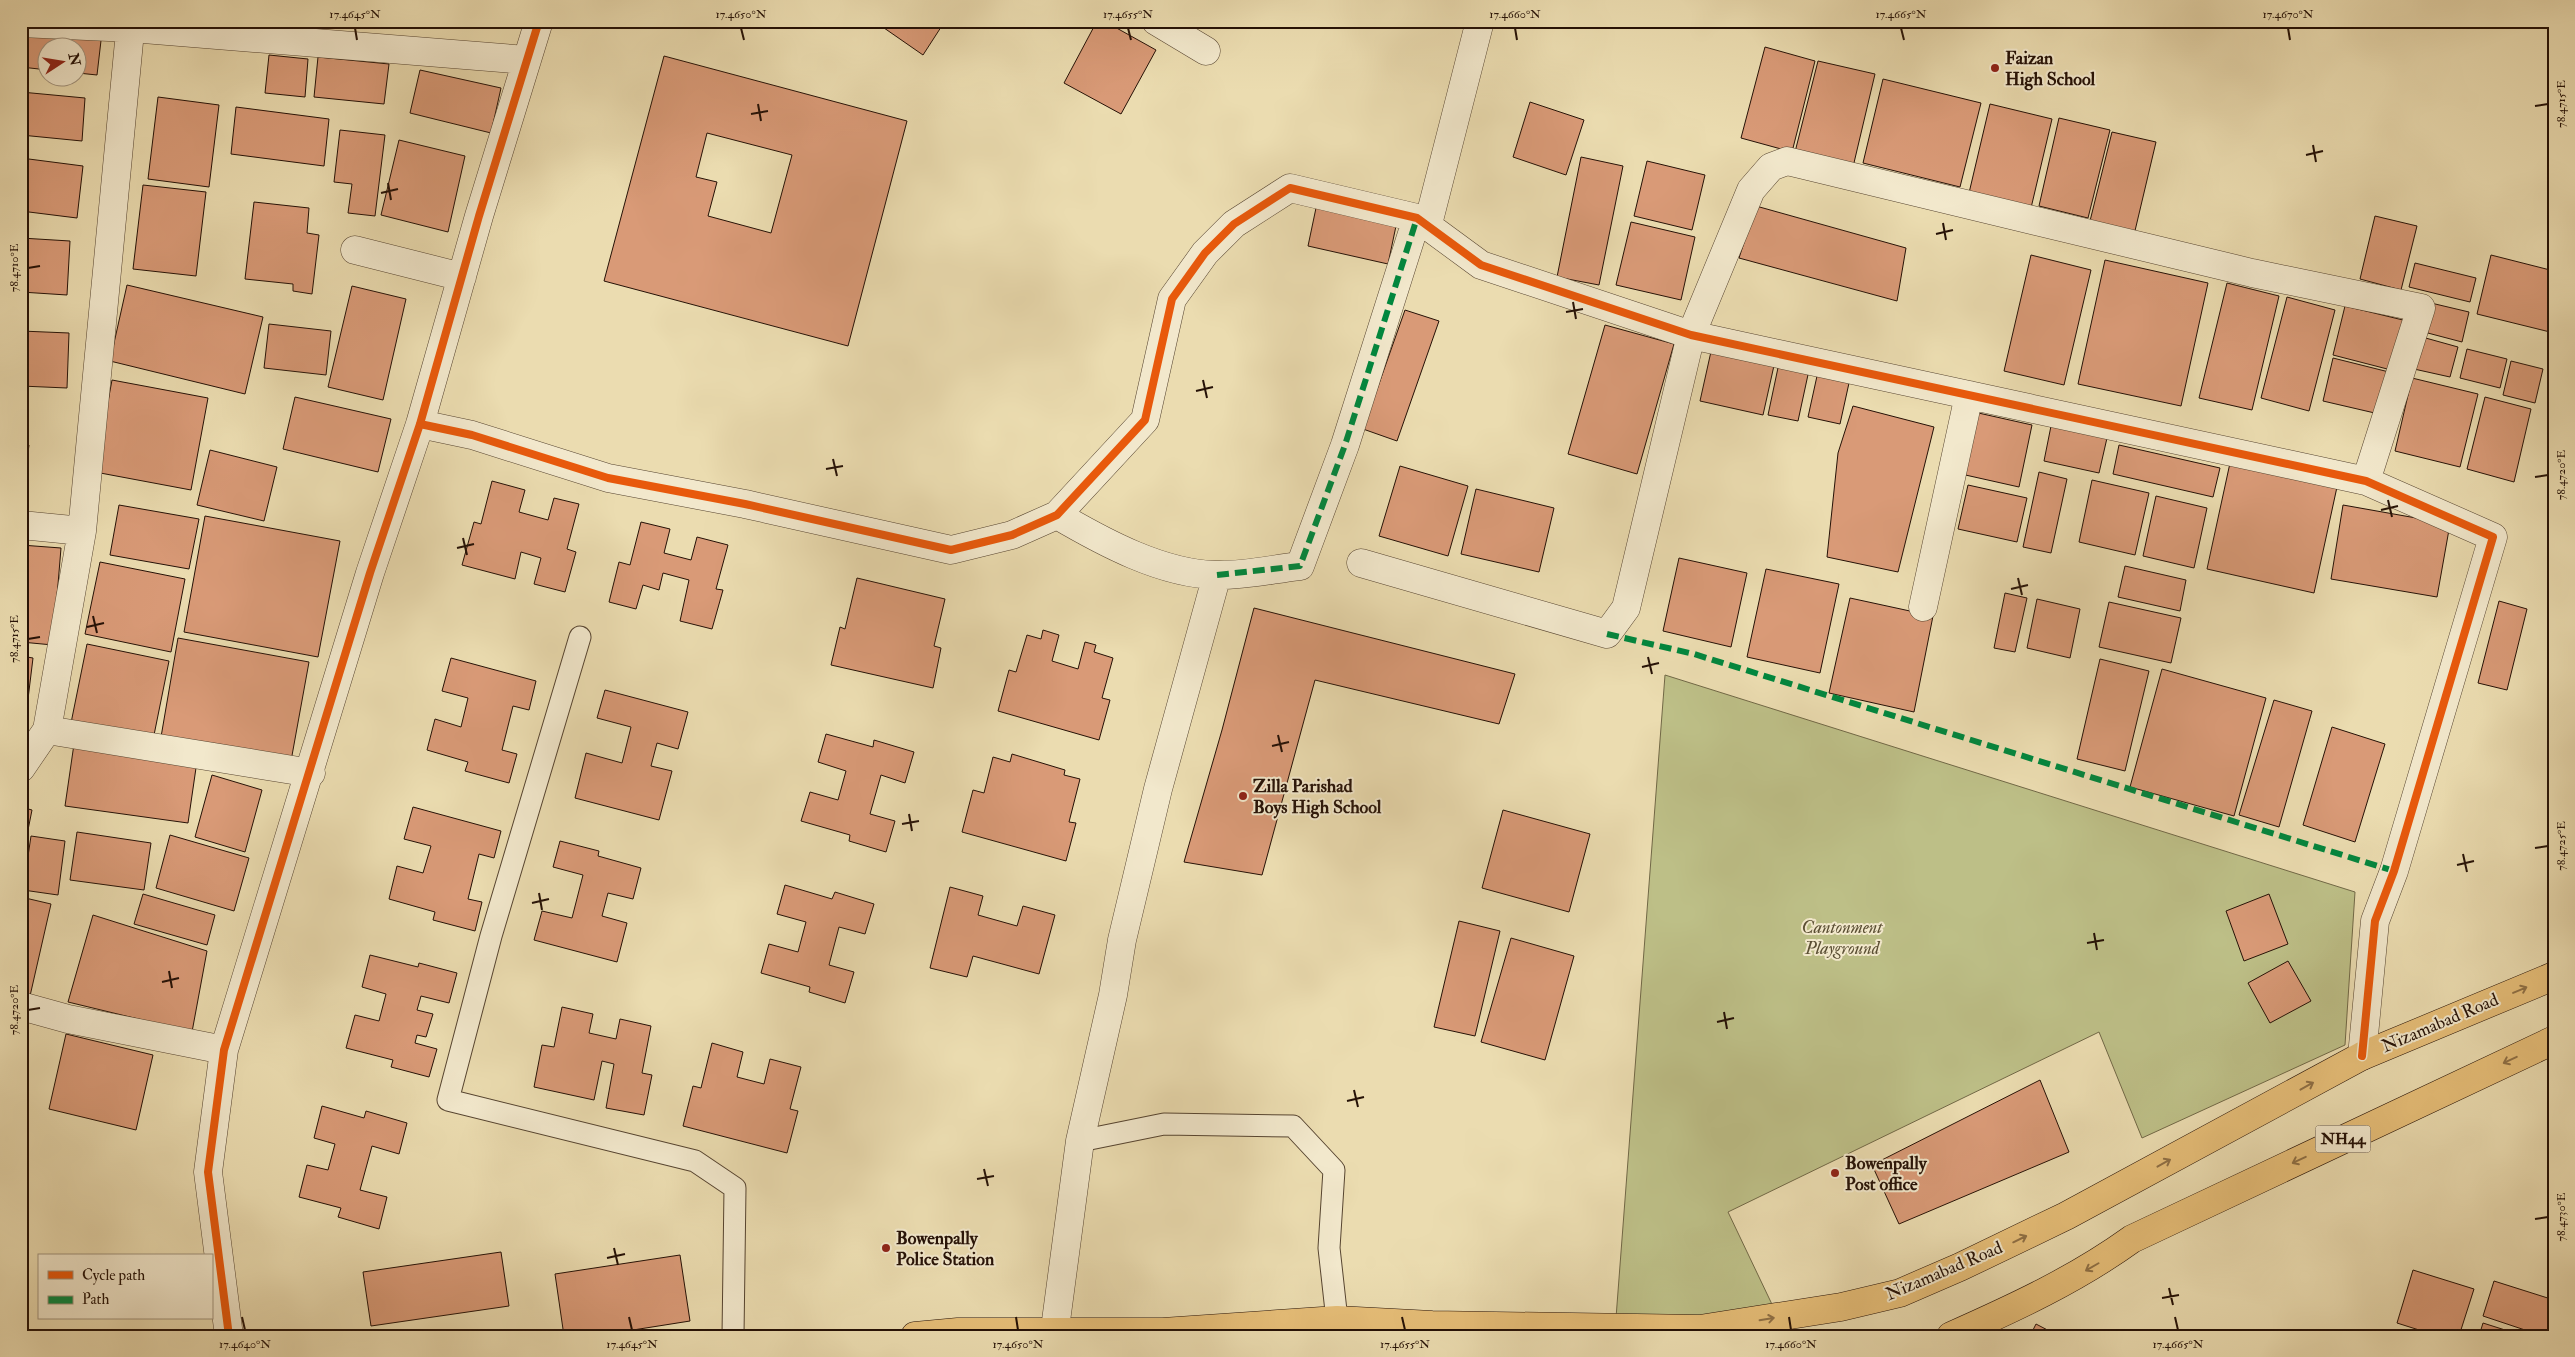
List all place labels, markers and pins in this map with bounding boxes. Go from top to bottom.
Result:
place label: Faizan High School [2005,47,2096,91]
marker: Faizan High School [1989,62,2001,74]
place label: Zilla Parishad Boys High School [1253,775,1382,819]
marker: Zilla Parishad Boys High School [1237,790,1249,802]
place label: Bowenpally Post office [1845,1152,1928,1196]
marker: Bowenpally Post office [1829,1167,1841,1179]
place label: Bowenpally Police Station [896,1227,995,1271]
marker: Bowenpally Police Station [880,1242,892,1254]

